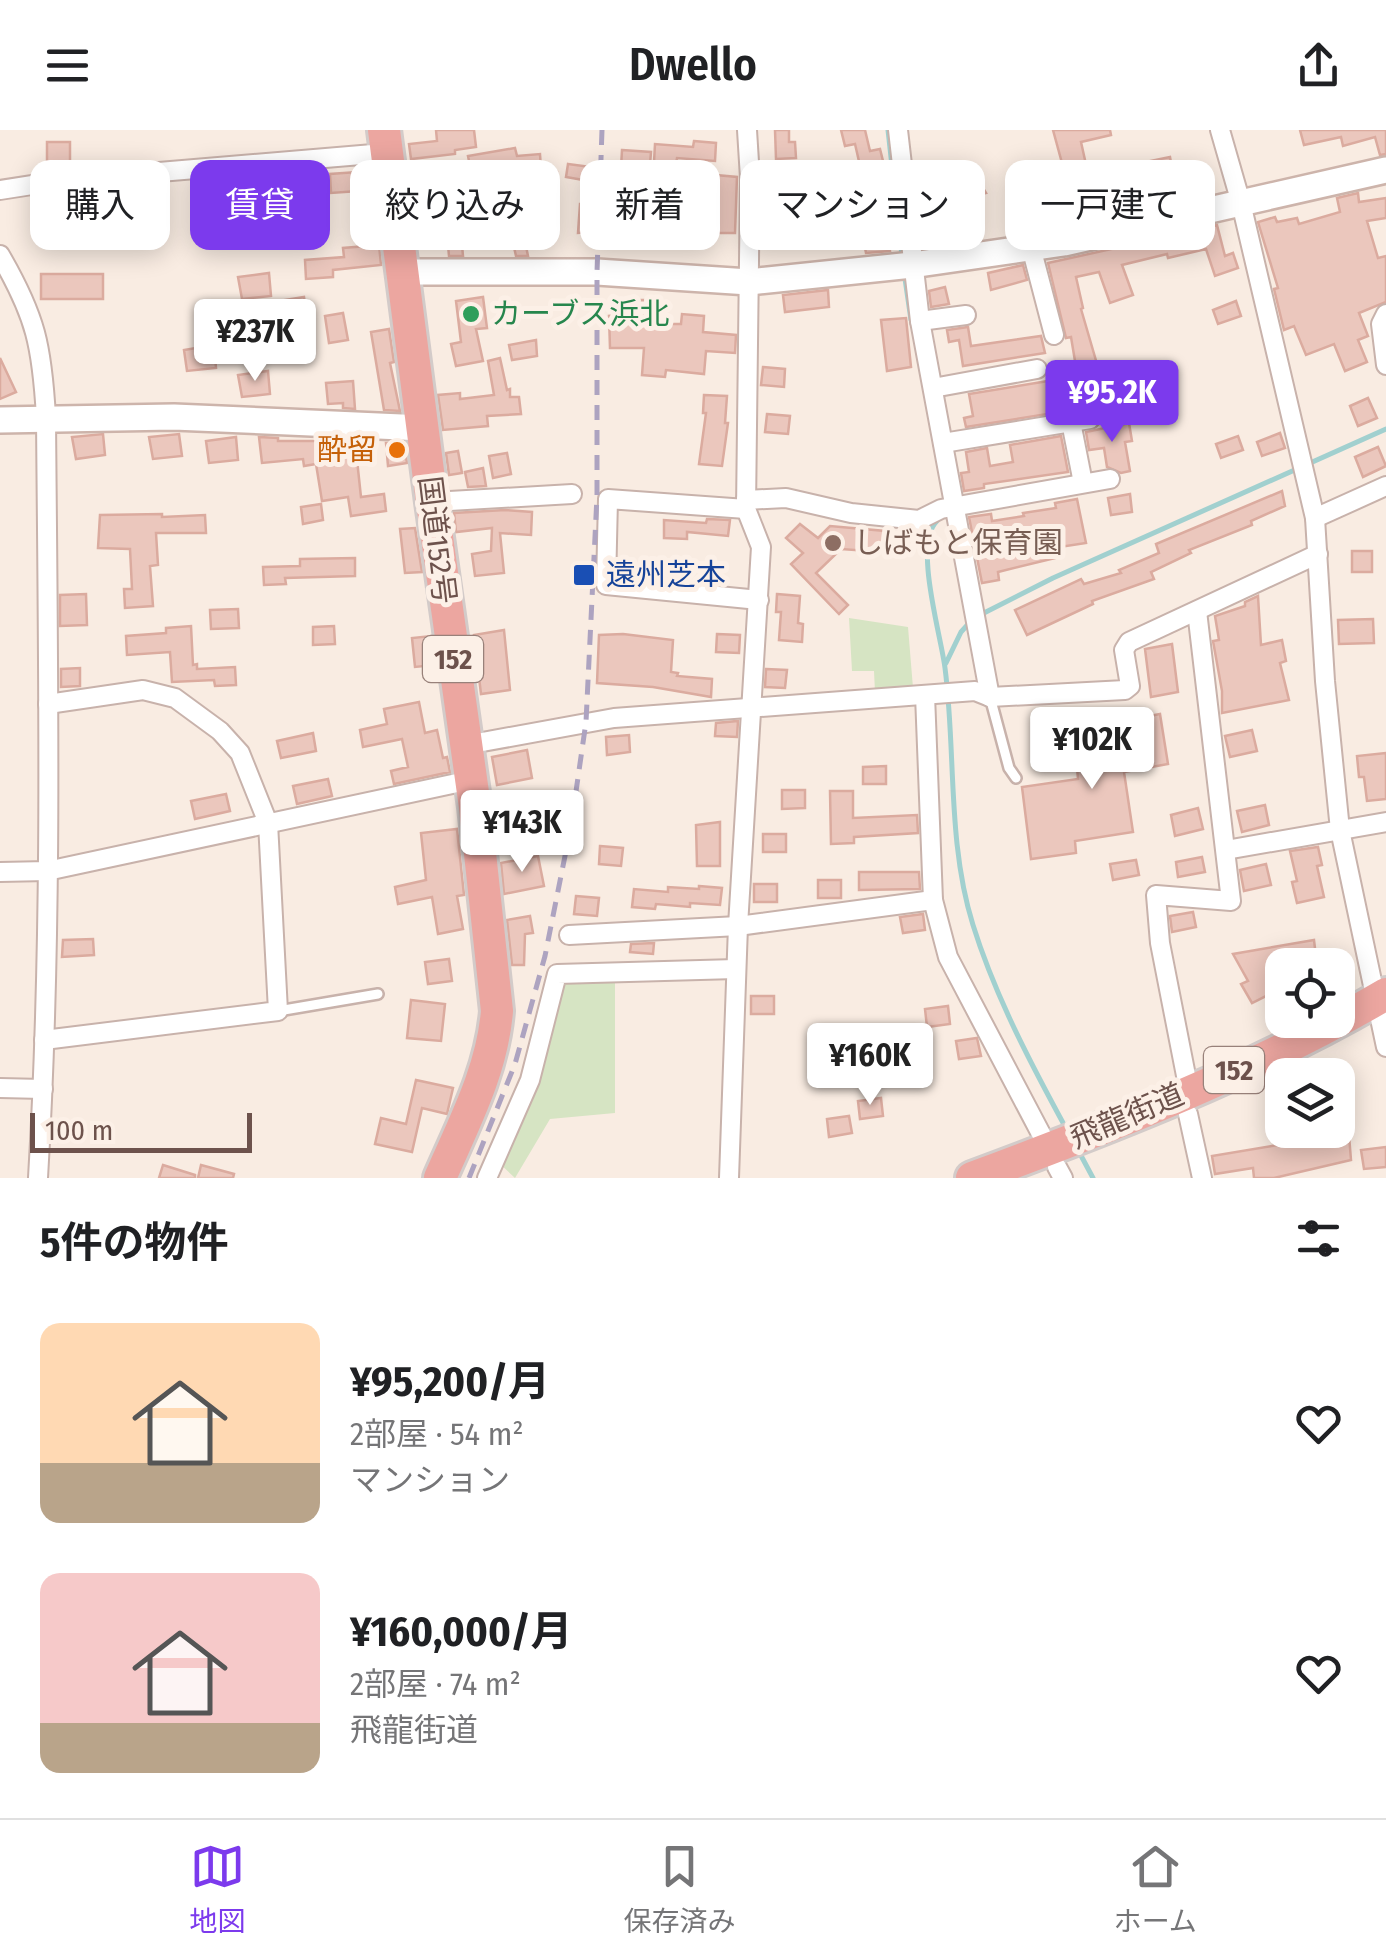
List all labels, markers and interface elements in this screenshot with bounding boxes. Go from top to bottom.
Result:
icon: menu [40,38,95,93]
text: Dwello [629,38,757,92]
icon: share [1291,38,1346,93]
chip: 購入 [30,160,170,250]
chip: 賃貸 [190,160,330,250]
chip: 絞り込み [350,160,560,250]
chip: 新着 [580,160,720,250]
chip: マンション [740,160,985,250]
chip: 一戸建て [1005,160,1215,250]
place label: カーブス浜北 [491,296,669,332]
pin: ¥237K [185,299,325,384]
marker: カーブス浜北 [460,303,482,325]
text: ¥237K [216,312,294,350]
pin: ¥95.2K [1031,360,1193,445]
text: ¥95.2K [1067,373,1157,411]
place label: 酔留 [317,432,377,468]
marker: 酔留 [386,439,408,461]
street label: 国道152号 [411,474,463,606]
place label: しばもと保育園 [853,525,1062,561]
marker: しばもと保育園 [822,532,844,554]
place label: 遠州芝本 [606,557,726,593]
marker: 遠州芝本 [571,562,597,588]
road number: 152 [423,636,483,682]
pin: ¥102K [1022,707,1162,792]
text: ¥102K [1052,720,1132,758]
pin: ¥143K [452,790,592,875]
text: ¥143K [483,803,561,841]
map controls [1265,948,1355,1148]
button: locate [1265,948,1355,1038]
pin: ¥160K [800,1023,940,1108]
text: ¥160K [829,1036,911,1074]
road number: 152 [1204,1047,1264,1093]
button: layers [1265,1058,1355,1148]
street label: 飛龍街道 [1065,1076,1189,1156]
scale bar [30,1108,252,1153]
text: 100 m [45,1114,113,1147]
icon: filters [1291,1211,1346,1266]
text: 5件の物件 [40,1218,229,1268]
text: ¥95,200/月 [350,1357,550,1407]
icon: home [120,1363,240,1483]
icon: heart [1291,1396,1346,1451]
text: 2部屋 · 54 m² [350,1415,524,1453]
text: マンション [350,1461,510,1499]
text: ¥160,000/月 [350,1607,572,1657]
icon: home [120,1613,240,1733]
icon: heart [1291,1646,1346,1701]
text: 2部屋 · 74 m² [350,1665,521,1703]
text: 飛龍街道 [350,1711,478,1749]
tab: 地図 [189,1839,245,1939]
tab: 保存済み [623,1839,735,1939]
tab: ホーム [1114,1839,1197,1939]

